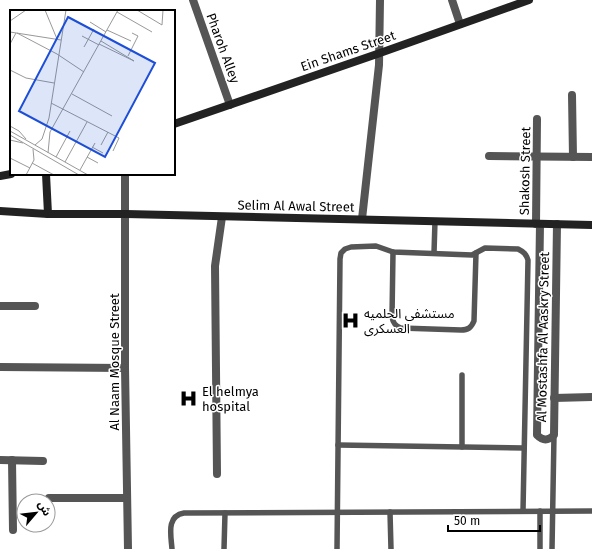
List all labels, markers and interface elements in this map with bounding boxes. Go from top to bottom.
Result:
inset map [10,10,175,175]
street label: Pharoh Alley [203,11,243,86]
street label: Ein Shams Street [299,28,398,74]
street label: Shakosh Street [517,126,533,215]
street label: Selim Al Awal Street [237,197,355,215]
street label: Al Mostashfa Al Aaskry Street [534,251,552,422]
street label: Al Naam Mosque Street [107,293,122,431]
place label: مستشفى الحلميه العسكرى [364,306,455,337]
hospital icon: مستشفى الحلميه العسكرى [341,310,361,330]
place label: El helmya hospital [202,384,259,414]
hospital icon: El helmya hospital [179,388,199,408]
north arrow [16,493,56,533]
text: ش [35,499,54,518]
scale bar [448,507,540,533]
text: 50 m [454,514,480,528]

